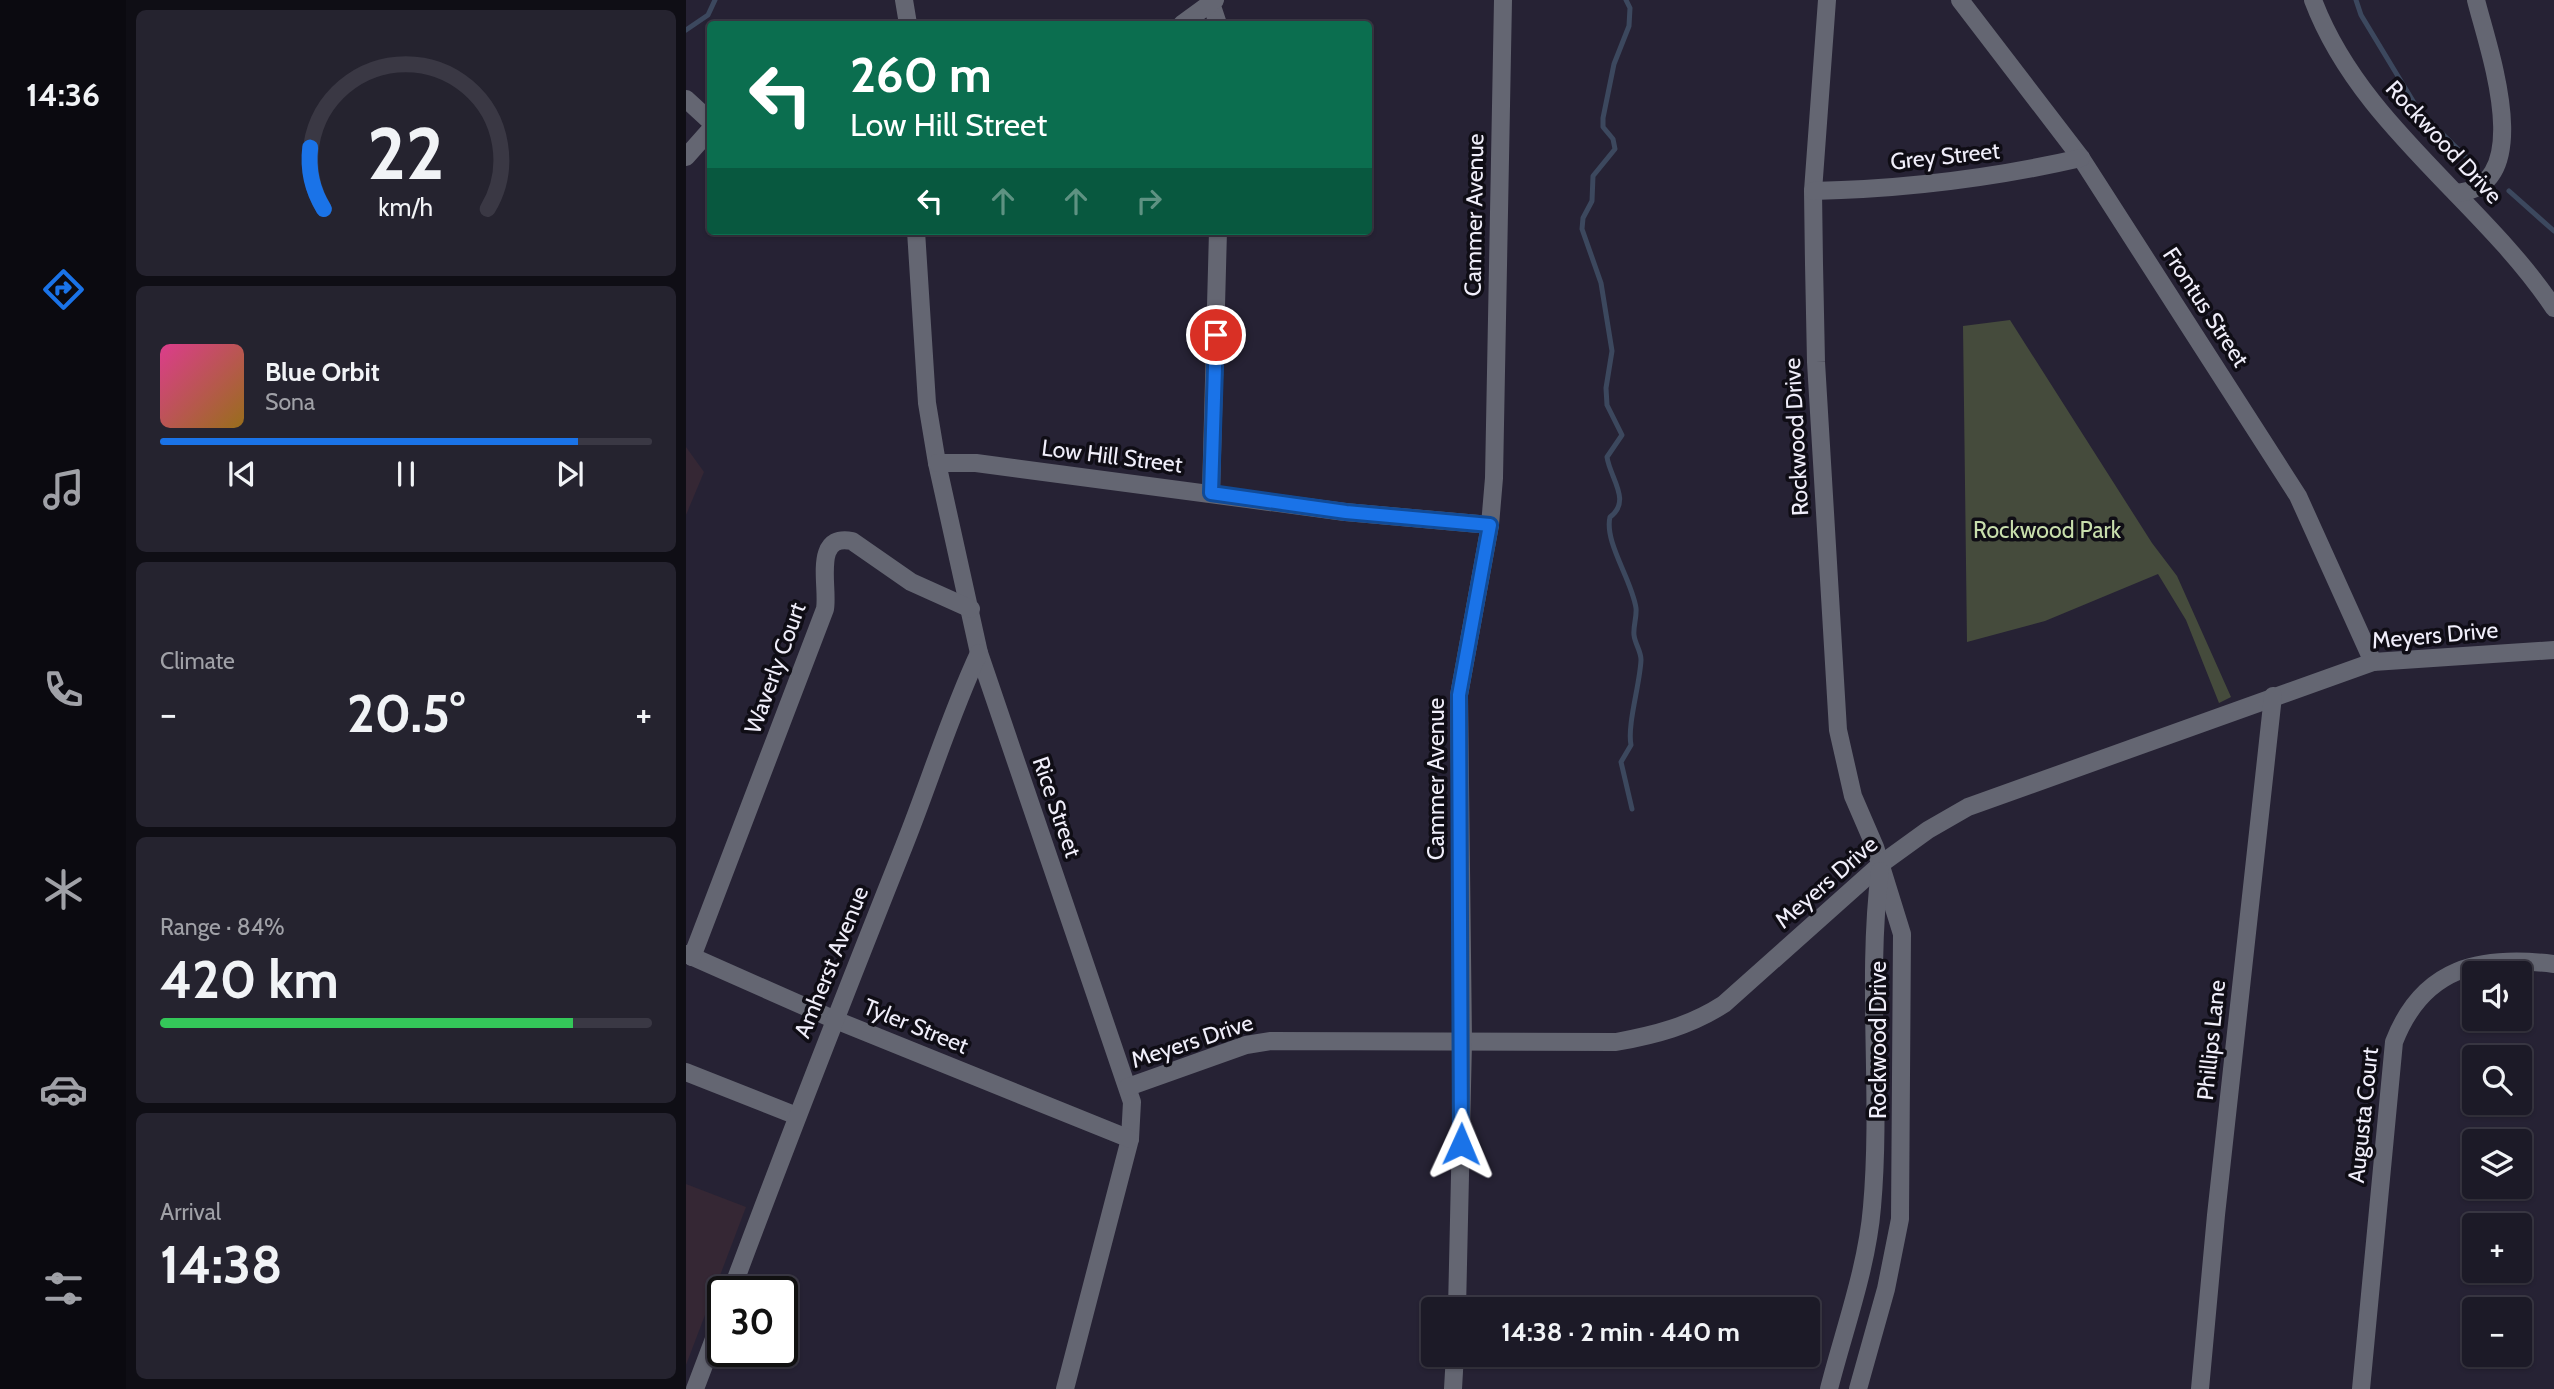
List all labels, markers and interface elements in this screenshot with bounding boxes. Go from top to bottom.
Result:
text: 260 m [850,45,992,104]
icon: left [735,49,826,140]
text: 14:36 [26,75,100,114]
street label: Rockwood Drive [2380,75,2508,210]
text: Low Hill Street [850,105,1047,144]
text: 22 [367,109,445,197]
street label: Cammer Avenue [1459,133,1489,297]
street label: Grey Street [1889,136,2001,176]
icon: left [911,182,949,220]
icon: ahead [984,182,1022,220]
icon: ahead [1057,182,1095,220]
icon: right [1130,182,1168,220]
text: km/h [379,192,433,222]
street label: Frontus Street [2157,242,2255,372]
icon: directions [39,265,88,314]
pin [1186,305,1246,365]
icon: arrive [1197,316,1235,354]
text: Blue Orbit [265,356,380,388]
street label: Rockwood Drive [1778,357,1814,517]
text: Sona [265,388,315,416]
street label: Low Hill Street [1040,433,1184,479]
icon: previous [223,455,261,493]
icon: pause [387,455,425,493]
icon: next [551,455,589,493]
icon: music [39,465,88,514]
park label: Rockwood Park [1973,516,2122,544]
street label: Waverly Court [738,599,812,737]
street label: Meyers Drive [2371,616,2500,654]
text: Climate [160,647,235,675]
icon: phone [39,665,88,714]
text: 20.5° [347,682,465,745]
text: − [160,690,177,737]
text: + [635,690,652,737]
street label: Cammer Avenue [1422,697,1450,860]
street label: Rice Street [1027,753,1087,861]
street label: Meyers Drive [1769,830,1883,934]
icon: climate [39,865,88,914]
street label: Amherst Avenue [788,882,874,1042]
text: Range · 84% [160,913,285,941]
text: 420 km [160,948,339,1011]
street label: Rockwood Drive [1864,961,1892,1119]
map controls [2462,961,2532,1367]
button: sound [2462,961,2532,1031]
street label: Phillips Lane [2191,978,2231,1102]
street label: Tyler Street [859,992,973,1060]
street label: Meyers Drive [1127,1008,1257,1074]
street label: Augusta Court [2342,1045,2384,1184]
button: search [2462,1045,2532,1115]
icon: car [39,1065,88,1114]
position arrow [1424,1107,1498,1181]
button: layers [2462,1129,2532,1199]
text: Arrival [160,1198,221,1226]
button: + [2462,1213,2532,1283]
text: 14:38 [160,1233,282,1296]
icon: filters [39,1264,88,1313]
speed limit sign: 30 [707,1276,798,1367]
button: − [2462,1297,2532,1367]
text: 14:38 · 2 min · 440 m [1501,1316,1740,1348]

